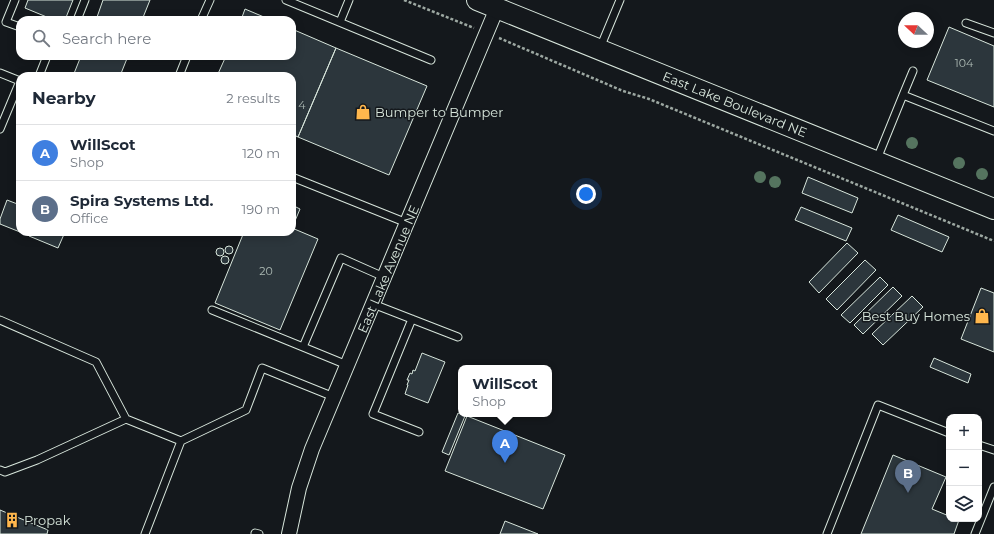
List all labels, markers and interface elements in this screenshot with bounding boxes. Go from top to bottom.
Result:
north arrow [898,12,934,48]
search box [16,16,296,60]
icon: search [30,27,52,49]
text: Search here [62,29,151,48]
house number: 104 [955,56,974,70]
street label: East Lake Boulevard NE [660,68,810,140]
text: Nearby [32,88,96,108]
text: 2 results [226,90,280,106]
house number: 4 [298,98,306,112]
shop icon: Bumper to Bumper [354,103,372,121]
place label: Bumper to Bumper [375,104,503,120]
text: WillScot [70,135,136,154]
text: A [40,145,50,161]
text: 120 m [242,145,280,161]
text: Shop [70,154,104,170]
your location [576,184,596,204]
text: Spira Systems Ltd. [70,191,213,210]
text: B [40,201,50,217]
text: 190 m [242,201,280,217]
street label: East Lake Avenue NE [354,203,422,335]
text: Office [70,210,108,226]
house number: 20 [259,264,273,278]
shop icon: Best Buy Homes [973,307,991,325]
place label: Best Buy Homes [862,308,970,324]
popup [458,365,552,417]
text: WillScot [472,374,538,393]
text: Shop [472,393,506,409]
map controls [946,414,982,522]
button: + [946,414,982,450]
pin: A [492,430,518,463]
button: − [946,450,982,486]
pin: B [895,460,921,493]
button: layers [946,486,982,522]
building icon: Propak [3,511,21,529]
place label: Propak [24,512,71,528]

